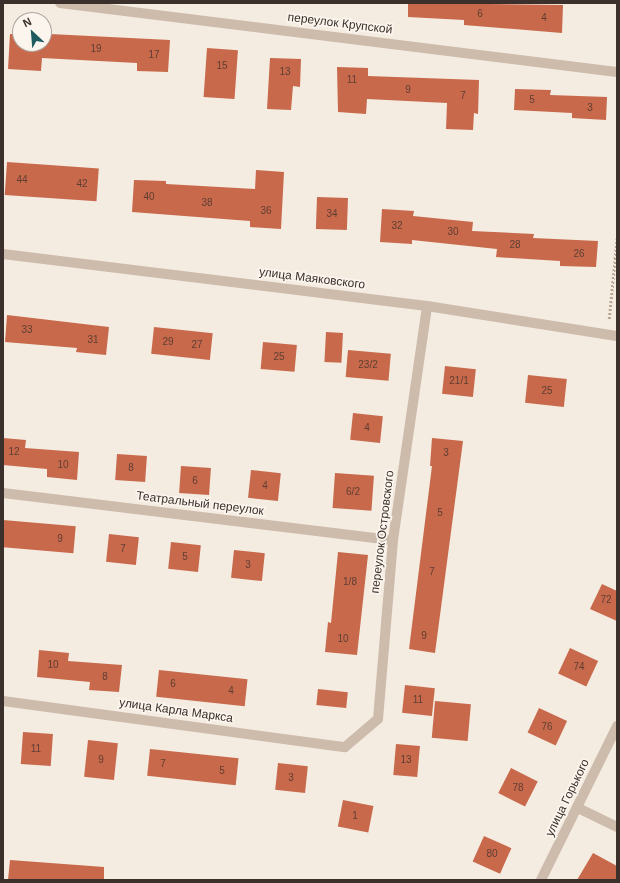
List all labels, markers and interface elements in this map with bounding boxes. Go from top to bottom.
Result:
house number: 6 [477,8,483,20]
street label: переулок Крупской [287,10,393,38]
north arrow [12,12,52,52]
house number: 4 [541,12,547,24]
text: N [21,15,33,29]
house number: 19 [90,43,102,55]
house number: 17 [148,49,160,61]
house number: 15 [216,60,228,72]
house number: 13 [279,66,291,78]
house number: 11 [347,74,357,86]
house number: 9 [405,84,411,96]
house number: 7 [460,90,466,102]
house number: 5 [529,94,535,106]
house number: 3 [587,102,593,114]
house number: 44 [16,174,28,186]
house number: 42 [76,178,88,190]
house number: 40 [143,191,155,203]
house number: 38 [201,197,213,209]
house number: 36 [260,205,272,217]
house number: 34 [326,208,338,220]
house number: 32 [391,220,403,232]
house number: 30 [447,226,459,238]
house number: 28 [509,239,521,251]
house number: 26 [573,248,585,260]
street label: улица Маяковского [258,265,366,293]
house number: 33 [21,324,33,336]
house number: 31 [87,334,99,346]
house number: 29 [162,336,174,348]
house number: 27 [191,339,203,351]
house number: 25 [273,351,285,363]
house number: 23/2 [358,359,378,371]
house number: 21/1 [449,375,469,387]
house number: 25 [541,385,553,397]
house number: 4 [364,422,370,434]
house number: 12 [8,446,20,458]
house number: 3 [443,447,449,459]
house number: 10 [57,459,69,471]
house number: 8 [128,462,134,474]
street label: переулок Островского [368,470,398,594]
house number: 6 [192,475,198,487]
house number: 4 [262,480,268,492]
house number: 6/2 [346,486,360,498]
street label: Театральный переулок [135,489,265,519]
house number: 5 [437,507,443,519]
house number: 9 [57,533,63,545]
house number: 7 [120,543,126,555]
house number: 5 [182,551,188,563]
house number: 3 [245,559,251,571]
house number: 7 [429,566,435,578]
house number: 1/8 [343,576,357,588]
house number: 72 [600,594,612,606]
house number: 9 [421,630,427,642]
house number: 10 [337,633,349,645]
house number: 10 [47,659,59,671]
house number: 74 [573,661,585,673]
house number: 8 [102,671,108,683]
house number: 6 [170,678,176,690]
house number: 4 [228,685,234,697]
house number: 11 [413,694,423,706]
street label: улица Карла Маркса [118,696,234,726]
house number: 76 [541,721,553,733]
house number: 11 [31,743,41,755]
house number: 9 [98,754,104,766]
house number: 13 [400,754,412,766]
street label: улица Горького [543,757,593,839]
house number: 7 [160,758,166,770]
house number: 5 [219,765,225,777]
house number: 3 [288,772,294,784]
house number: 78 [512,782,524,794]
house number: 1 [352,810,358,822]
house number: 80 [486,848,498,860]

